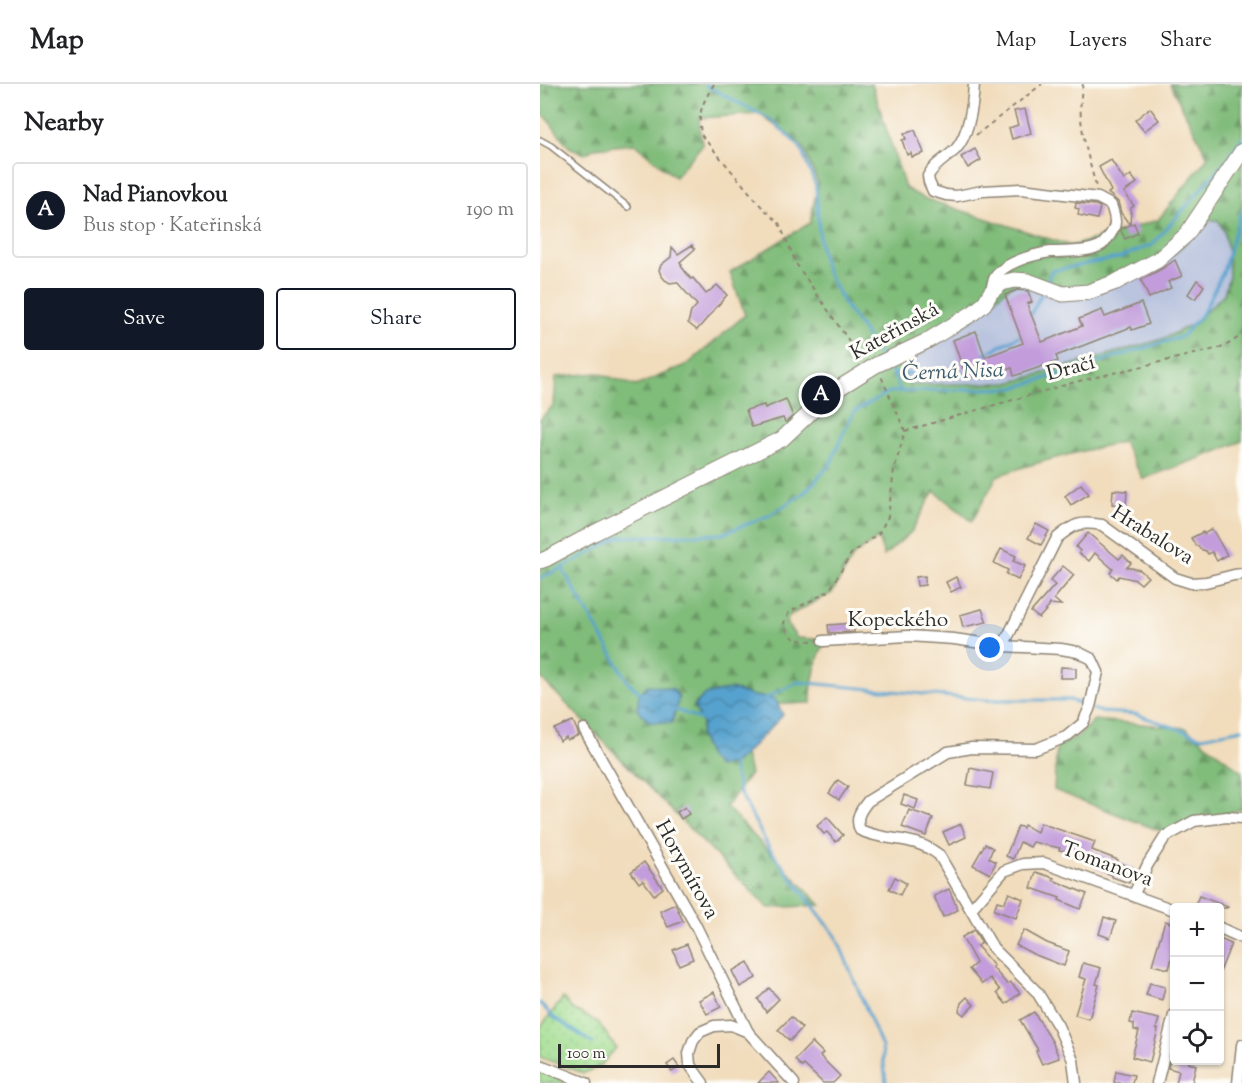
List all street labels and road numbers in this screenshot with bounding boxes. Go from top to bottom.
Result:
street label: Kateřinská [845,295,945,369]
street label: Dračí [1043,348,1099,390]
street label: Hrabalova [1105,499,1199,573]
street label: Kopeckého [848,606,948,636]
street label: Horymírova [646,815,726,925]
street label: Tomanova [1057,835,1157,895]

